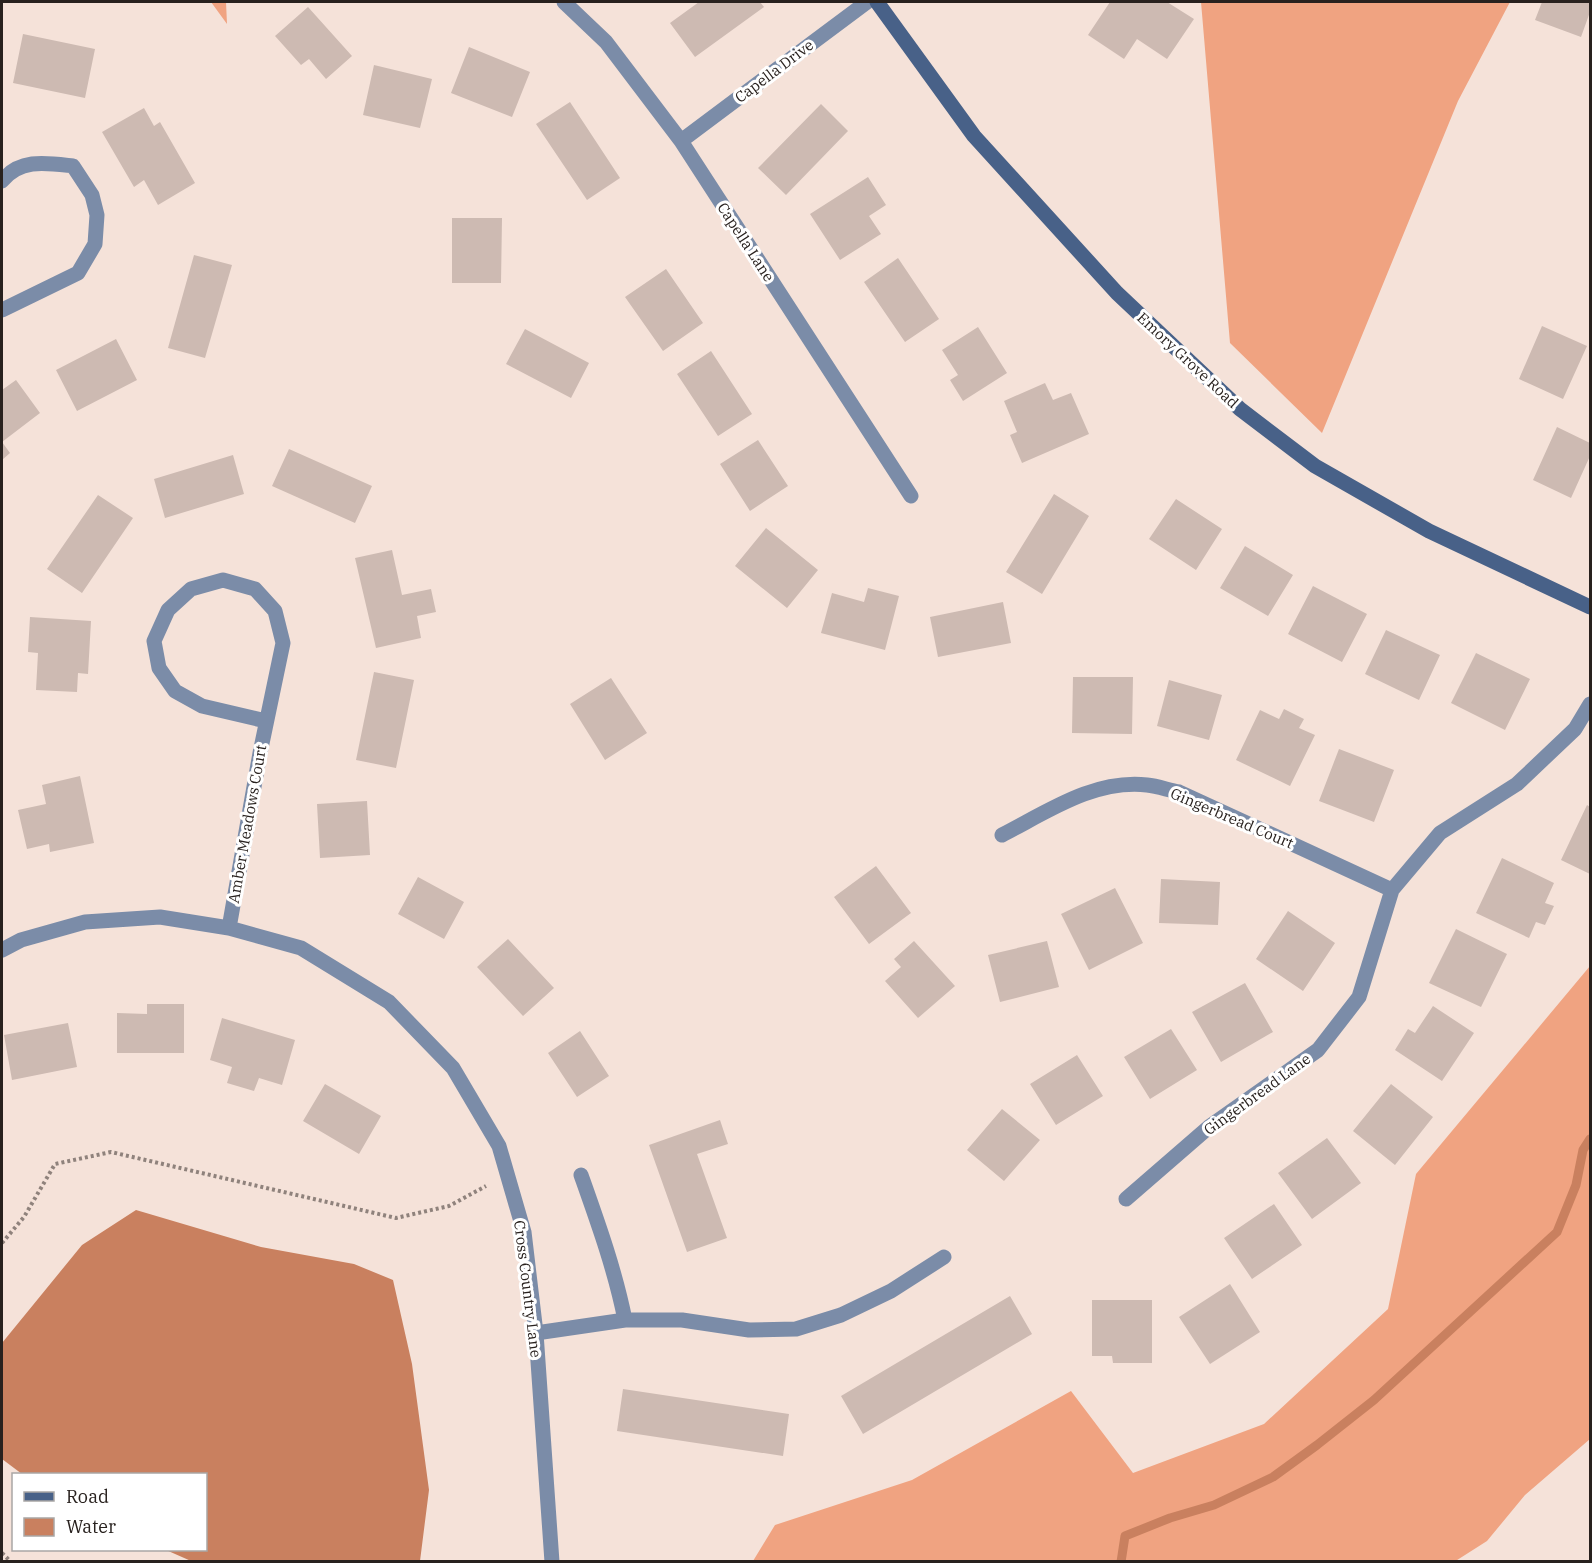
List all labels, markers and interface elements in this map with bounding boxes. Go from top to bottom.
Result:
street label: Capella Drive [731,35,817,107]
street label: Capella Lane [713,199,779,285]
street label: Emory Grove Road [1133,308,1243,412]
street label: Amber Meadows Court [224,743,270,905]
street label: Gingerbread Court [1168,783,1296,853]
street label: Gingerbread Lane [1200,1049,1314,1139]
street label: Cross Country Lane [510,1219,546,1359]
legend [12,1473,207,1551]
text: Road [66,1485,109,1508]
text: Water [66,1515,116,1538]

